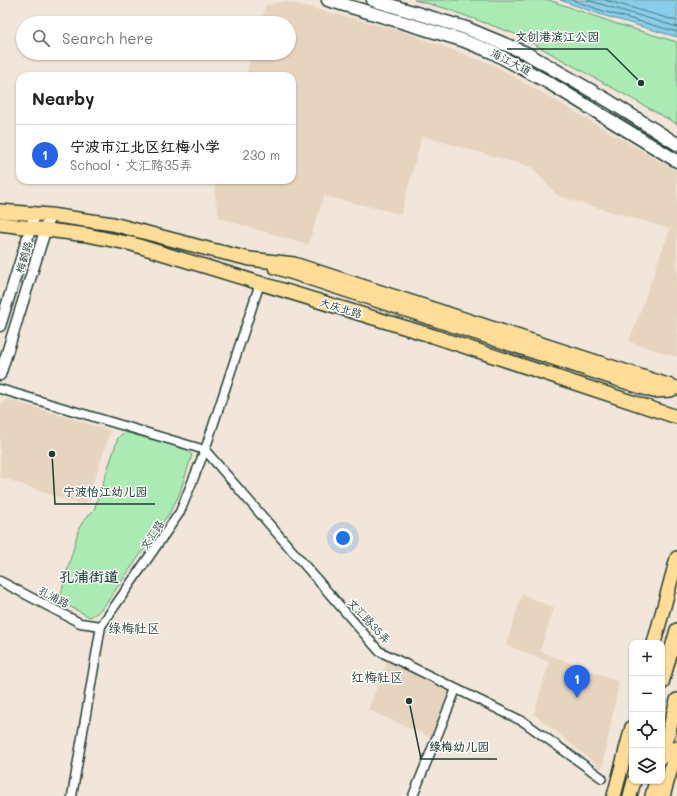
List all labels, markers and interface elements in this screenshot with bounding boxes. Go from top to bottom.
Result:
search box [16,16,296,60]
callout: 文创港滨江公园 [507,25,607,49]
icon: search [30,27,52,49]
text: Search here [62,28,153,48]
text: 文创港滨江公园 [515,28,599,44]
street label: 海江大道 [488,45,534,78]
text: Nearby [32,87,94,109]
text: 宁波市江北区红梅小学 [70,136,220,156]
text: 1 [42,146,48,163]
text: 230 m [243,146,280,163]
text: School · 文汇路35弄 [70,156,192,173]
street label: 梅鹤路 [12,239,36,275]
street label: 大庆北路 [318,294,364,321]
callout: 宁波怡江幼儿园 [55,480,155,504]
text: 宁波怡江幼儿园 [63,483,147,499]
street label: 文汇路 [136,517,167,553]
your location [333,528,353,548]
district label: 孔浦街道 [59,566,119,586]
street label: 孔浦路 [36,582,72,611]
street label: 文汇路35弄 [344,595,394,647]
district label: 绿梅社区 [108,619,160,636]
map controls [629,640,665,784]
button: + [629,640,665,676]
pin: 1 [564,665,590,698]
district label: 红梅社区 [351,668,403,685]
button: − [629,676,665,712]
button: locate [629,712,665,748]
callout: 绿梅幼儿园 [421,735,497,759]
text: 绿梅幼儿园 [429,738,489,754]
button: layers [629,748,665,784]

